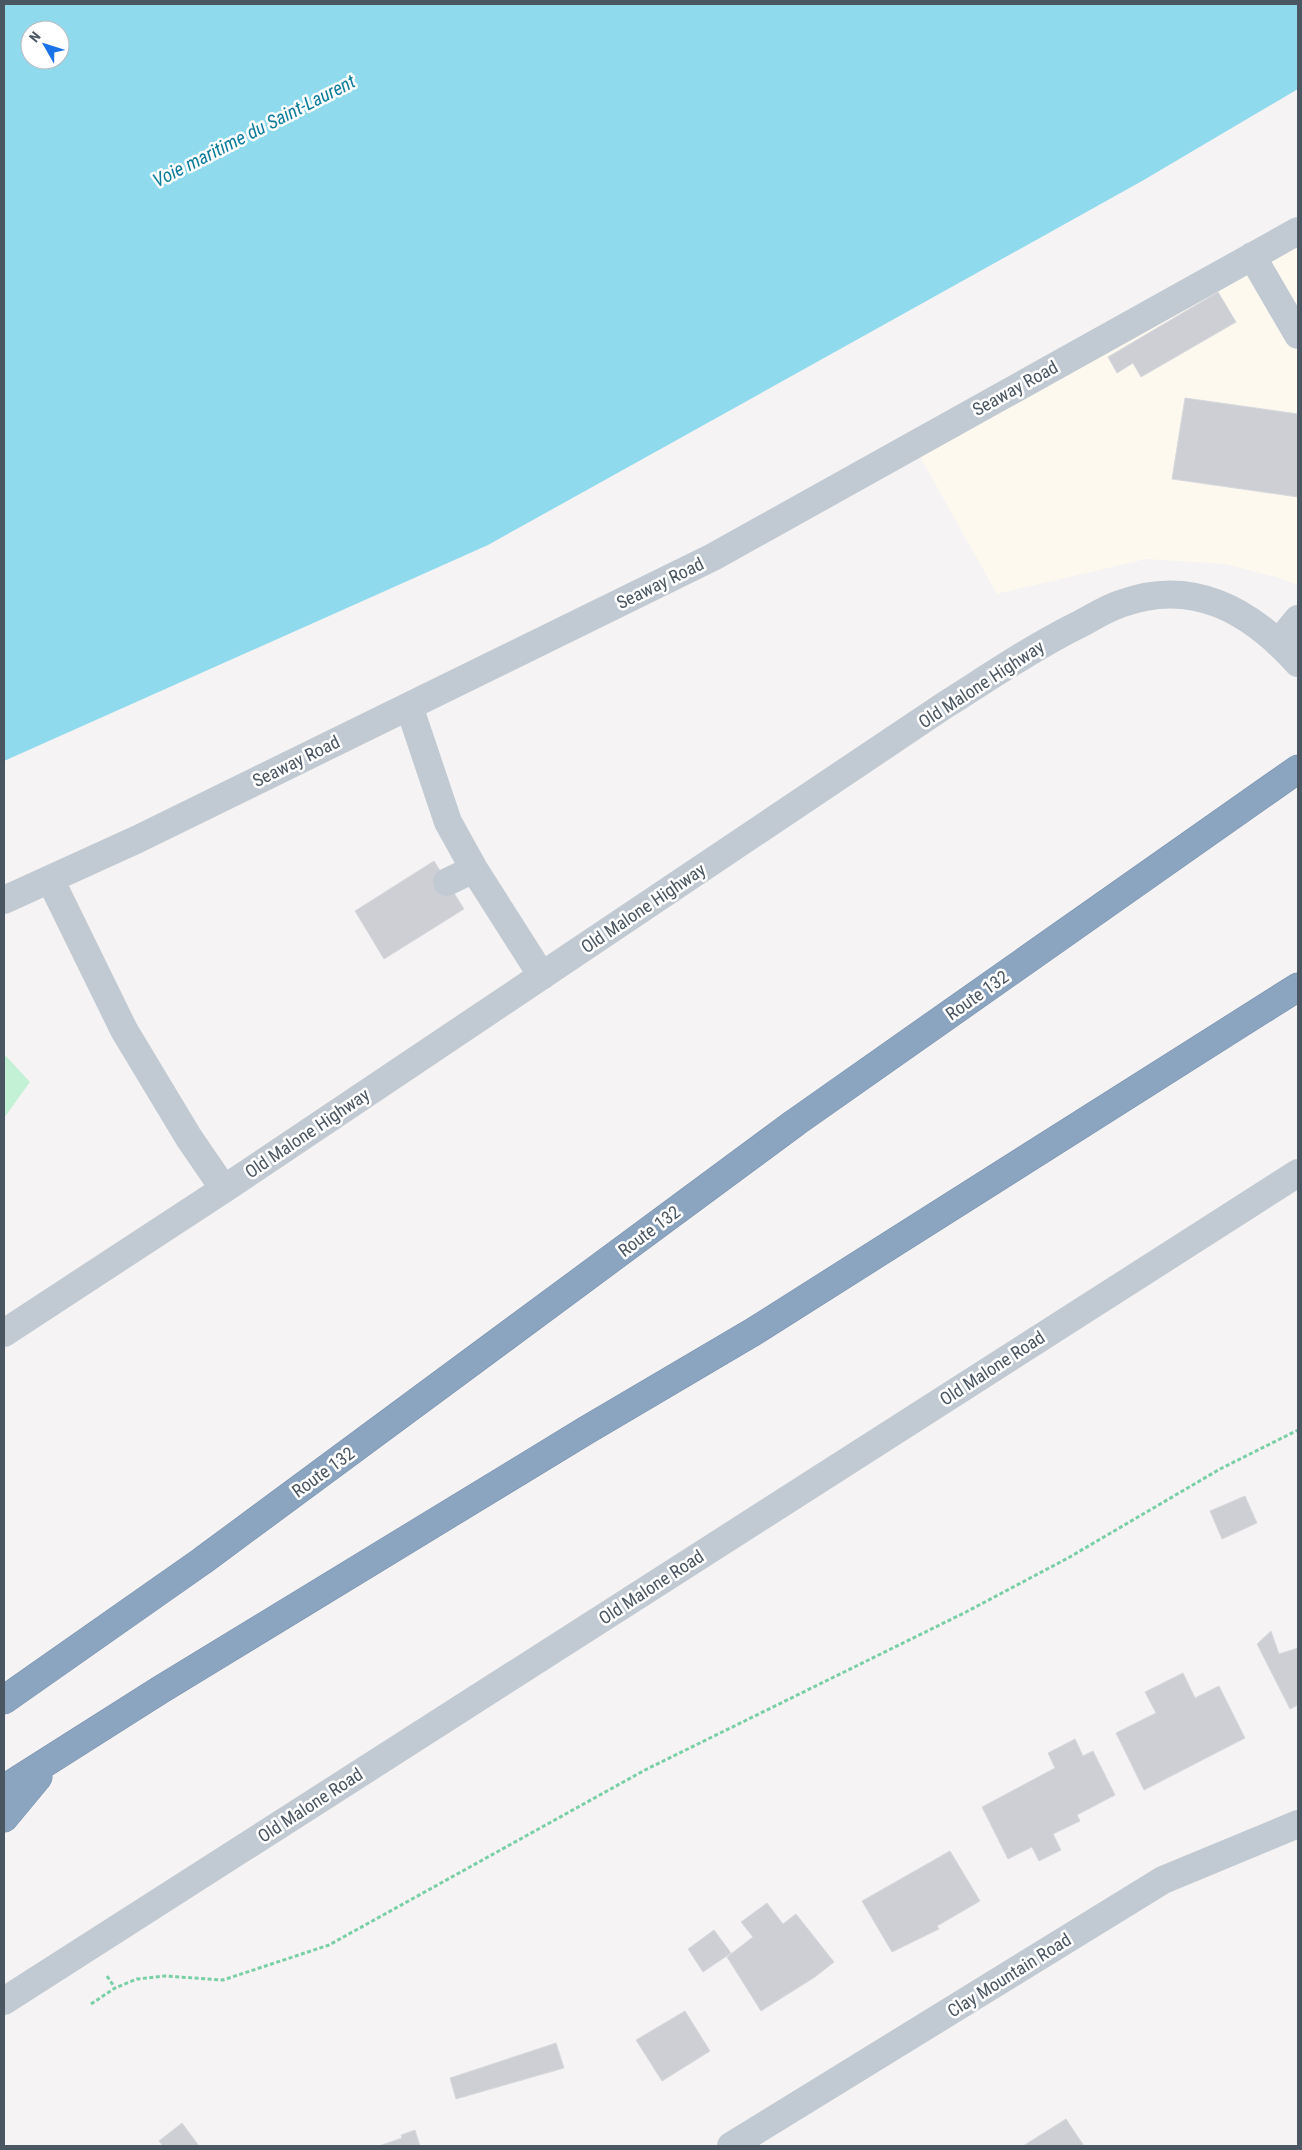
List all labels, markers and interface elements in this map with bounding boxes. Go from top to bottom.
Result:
north arrow [20,20,70,70]
text: N [26,28,44,45]
water label: Voie maritime du Saint-Laurent [149,70,360,192]
street label: Seaway Road [969,356,1061,420]
street label: Seaway Road [613,553,707,613]
street label: Old Malone Highway [914,635,1048,732]
street label: Seaway Road [249,731,343,791]
street label: Old Malone Highway [577,858,709,957]
street label: Route 132 [942,966,1013,1024]
street label: Old Malone Highway [241,1083,373,1182]
street label: Route 132 [614,1201,684,1261]
street label: Old Malone Road [936,1326,1048,1410]
street label: Route 132 [288,1442,358,1502]
street label: Old Malone Road [595,1545,707,1629]
street label: Old Malone Road [254,1763,366,1847]
street label: Clay Mountain Road [943,1929,1075,2021]

